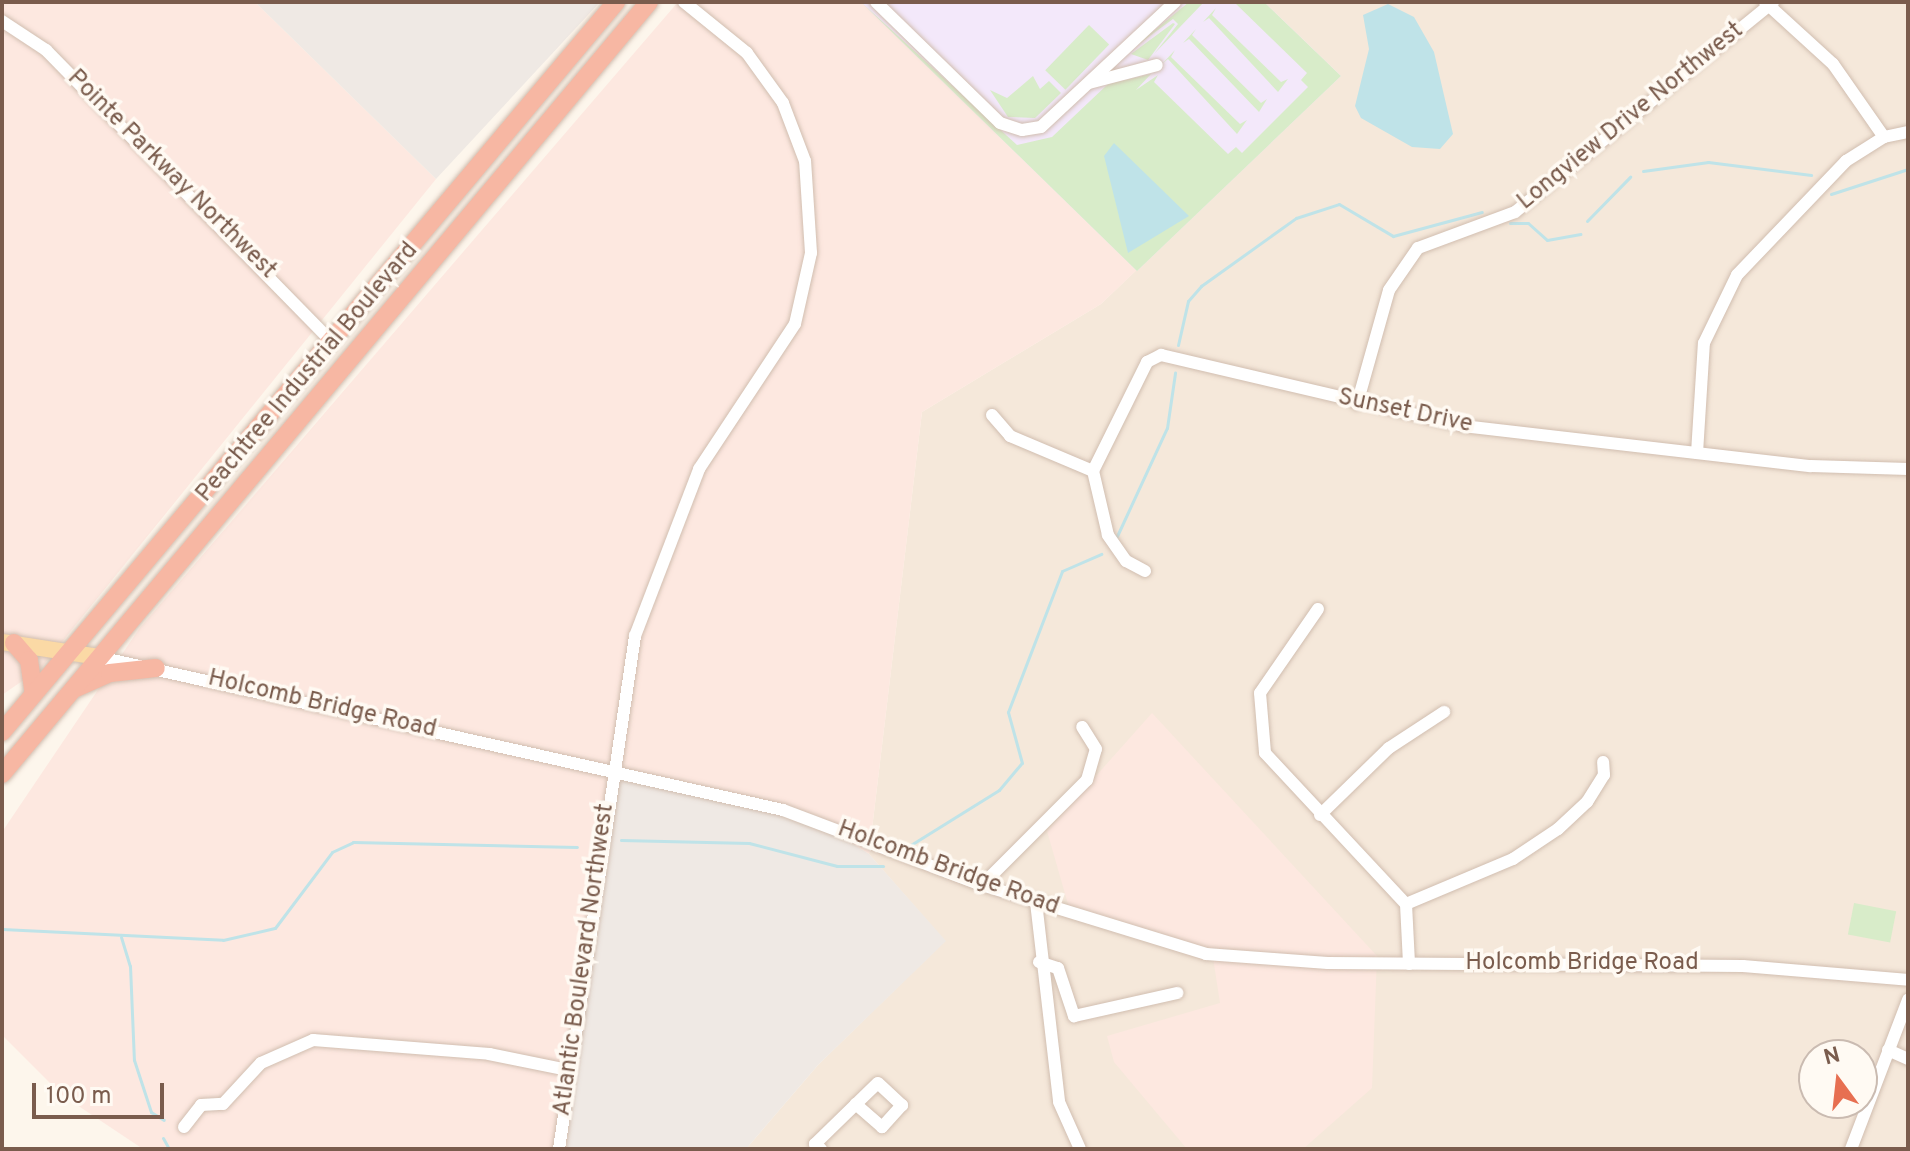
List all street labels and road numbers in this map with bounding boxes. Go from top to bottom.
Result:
street label: Longview Drive Northwest [1512,17,1750,217]
street label: Pointe Parkway Northwest [60,64,282,286]
street label: Peachtree Industrial Boulevard [191,237,425,509]
street label: Sunset Drive [1335,384,1475,440]
street label: Holcomb Bridge Road [205,665,439,745]
street label: Atlantic Boulevard Northwest [549,802,621,1118]
street label: Holcomb Bridge Road [833,816,1063,922]
street label: Holcomb Bridge Road [1465,950,1699,978]

